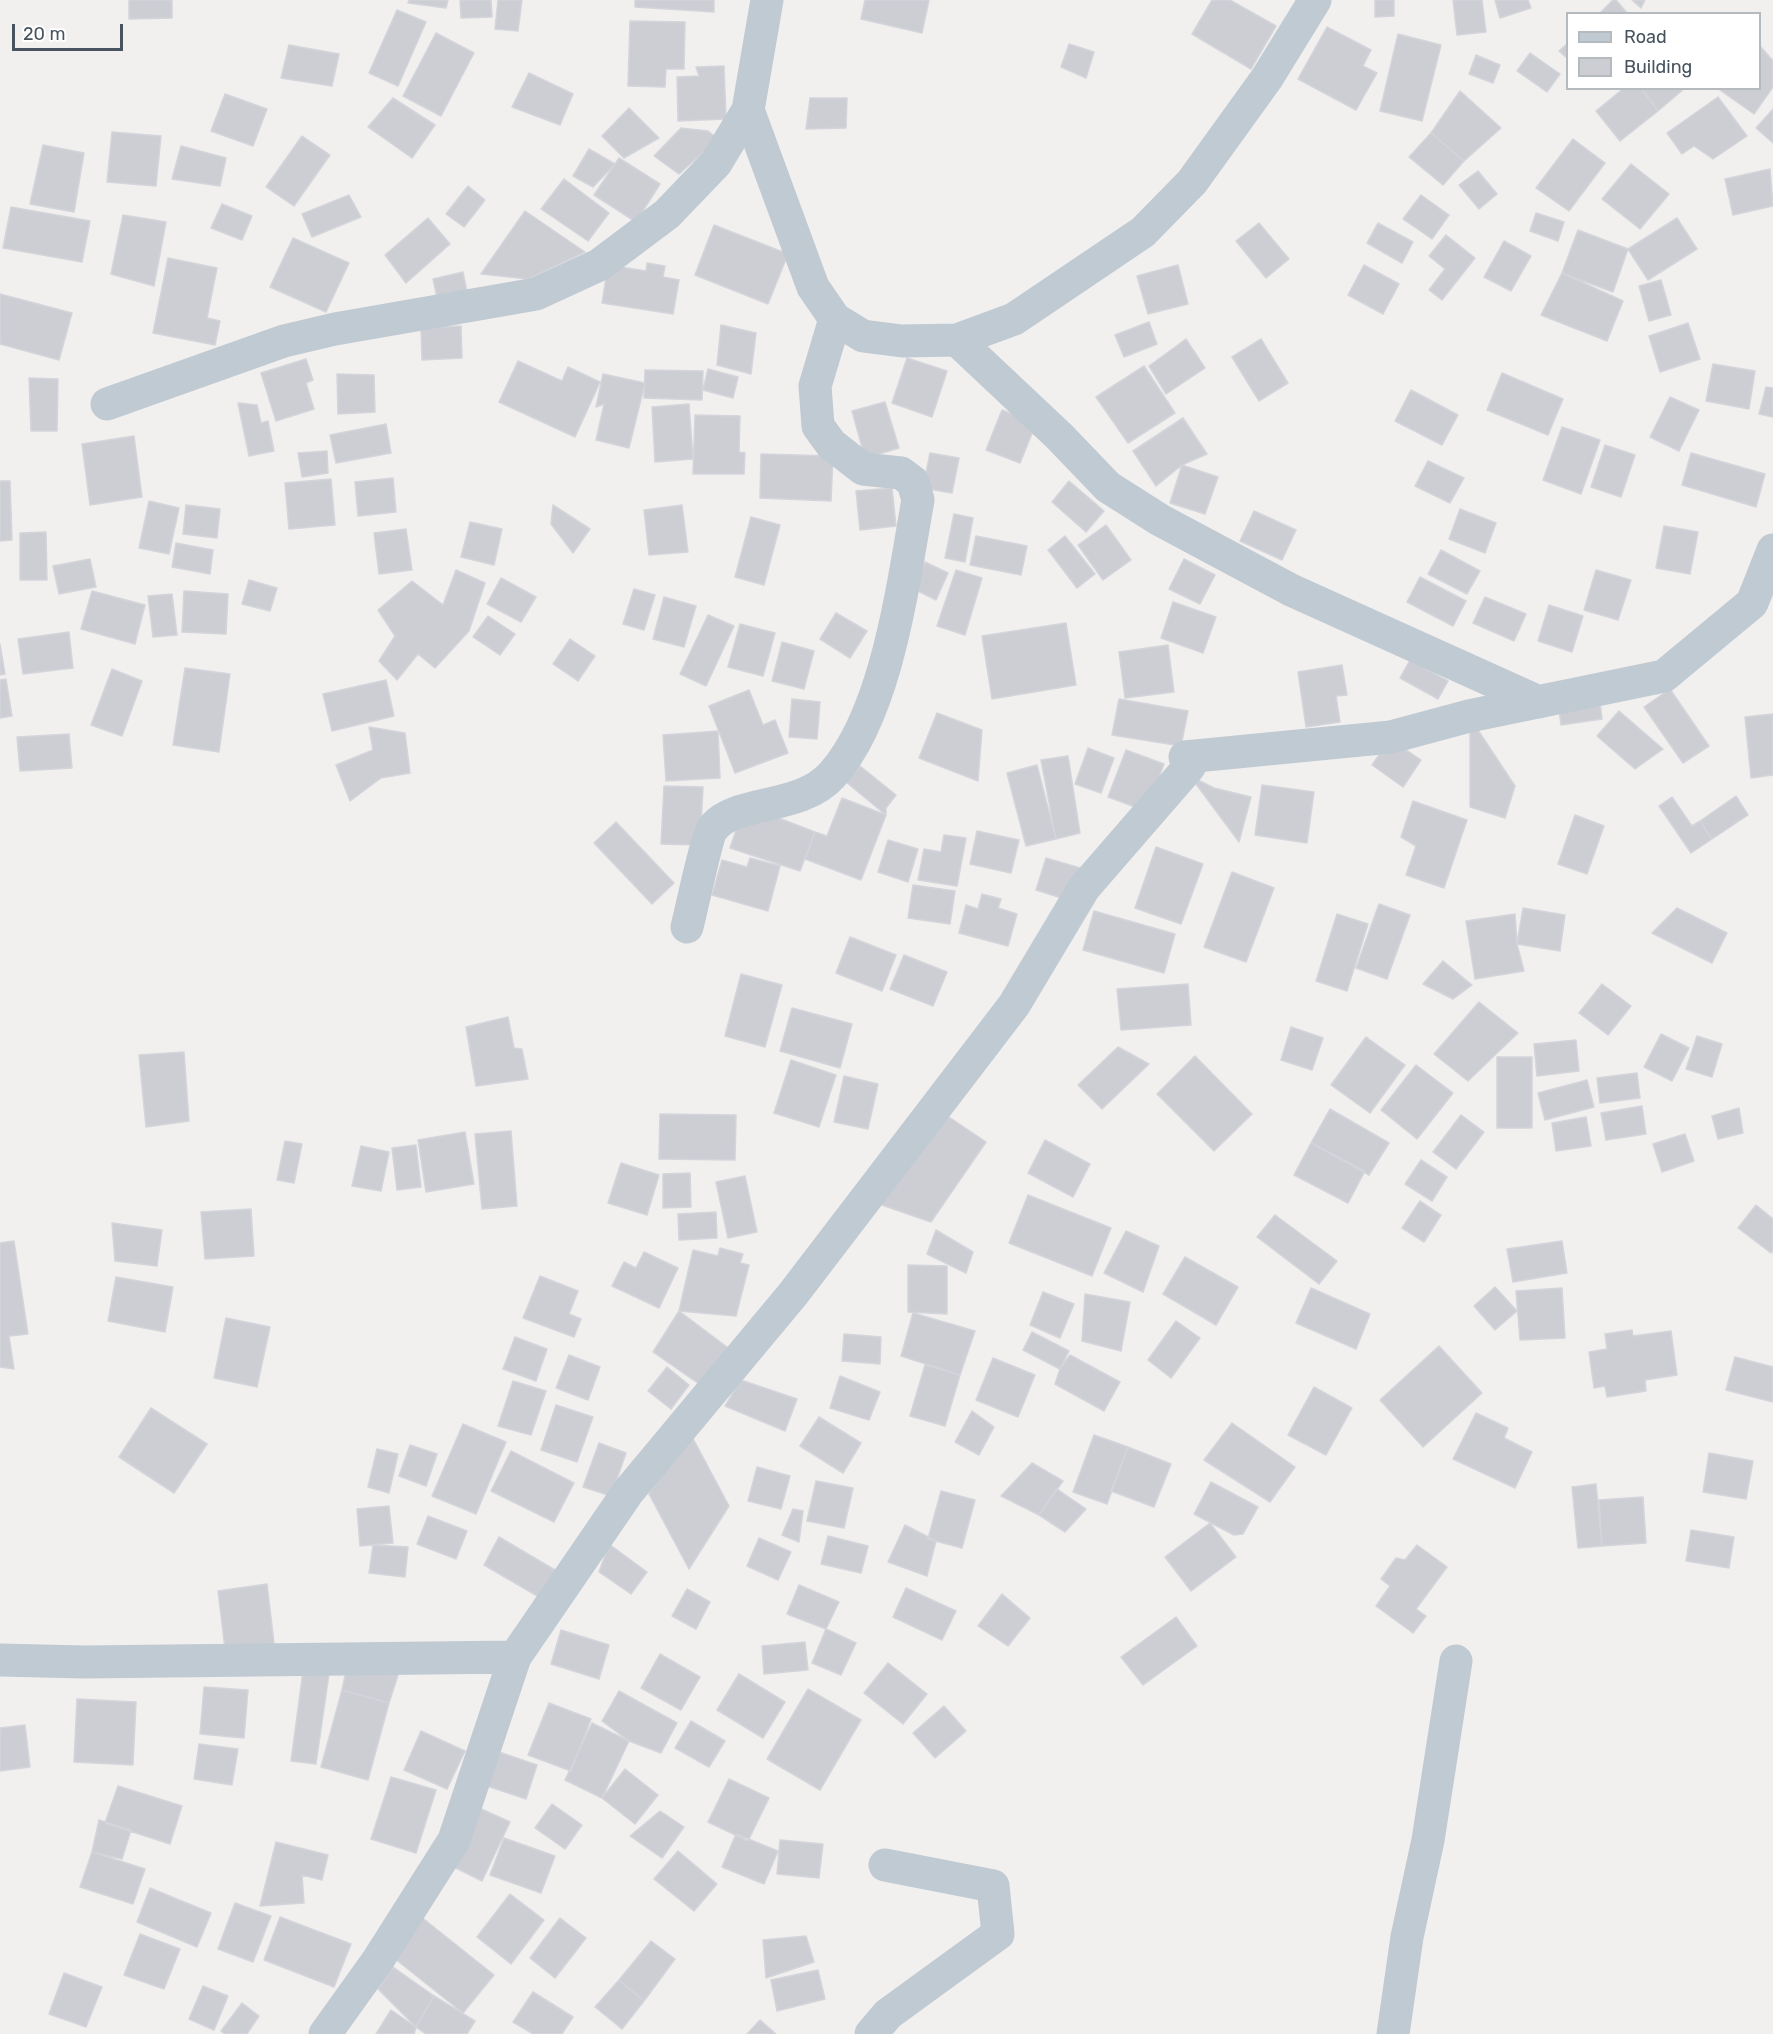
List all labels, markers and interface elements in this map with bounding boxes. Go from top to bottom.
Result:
scale bar [15,12,126,50]
legend [1566,12,1761,90]
text: 20 m [23,23,65,45]
text: Road [1624,26,1667,48]
text: Building [1624,56,1692,78]

